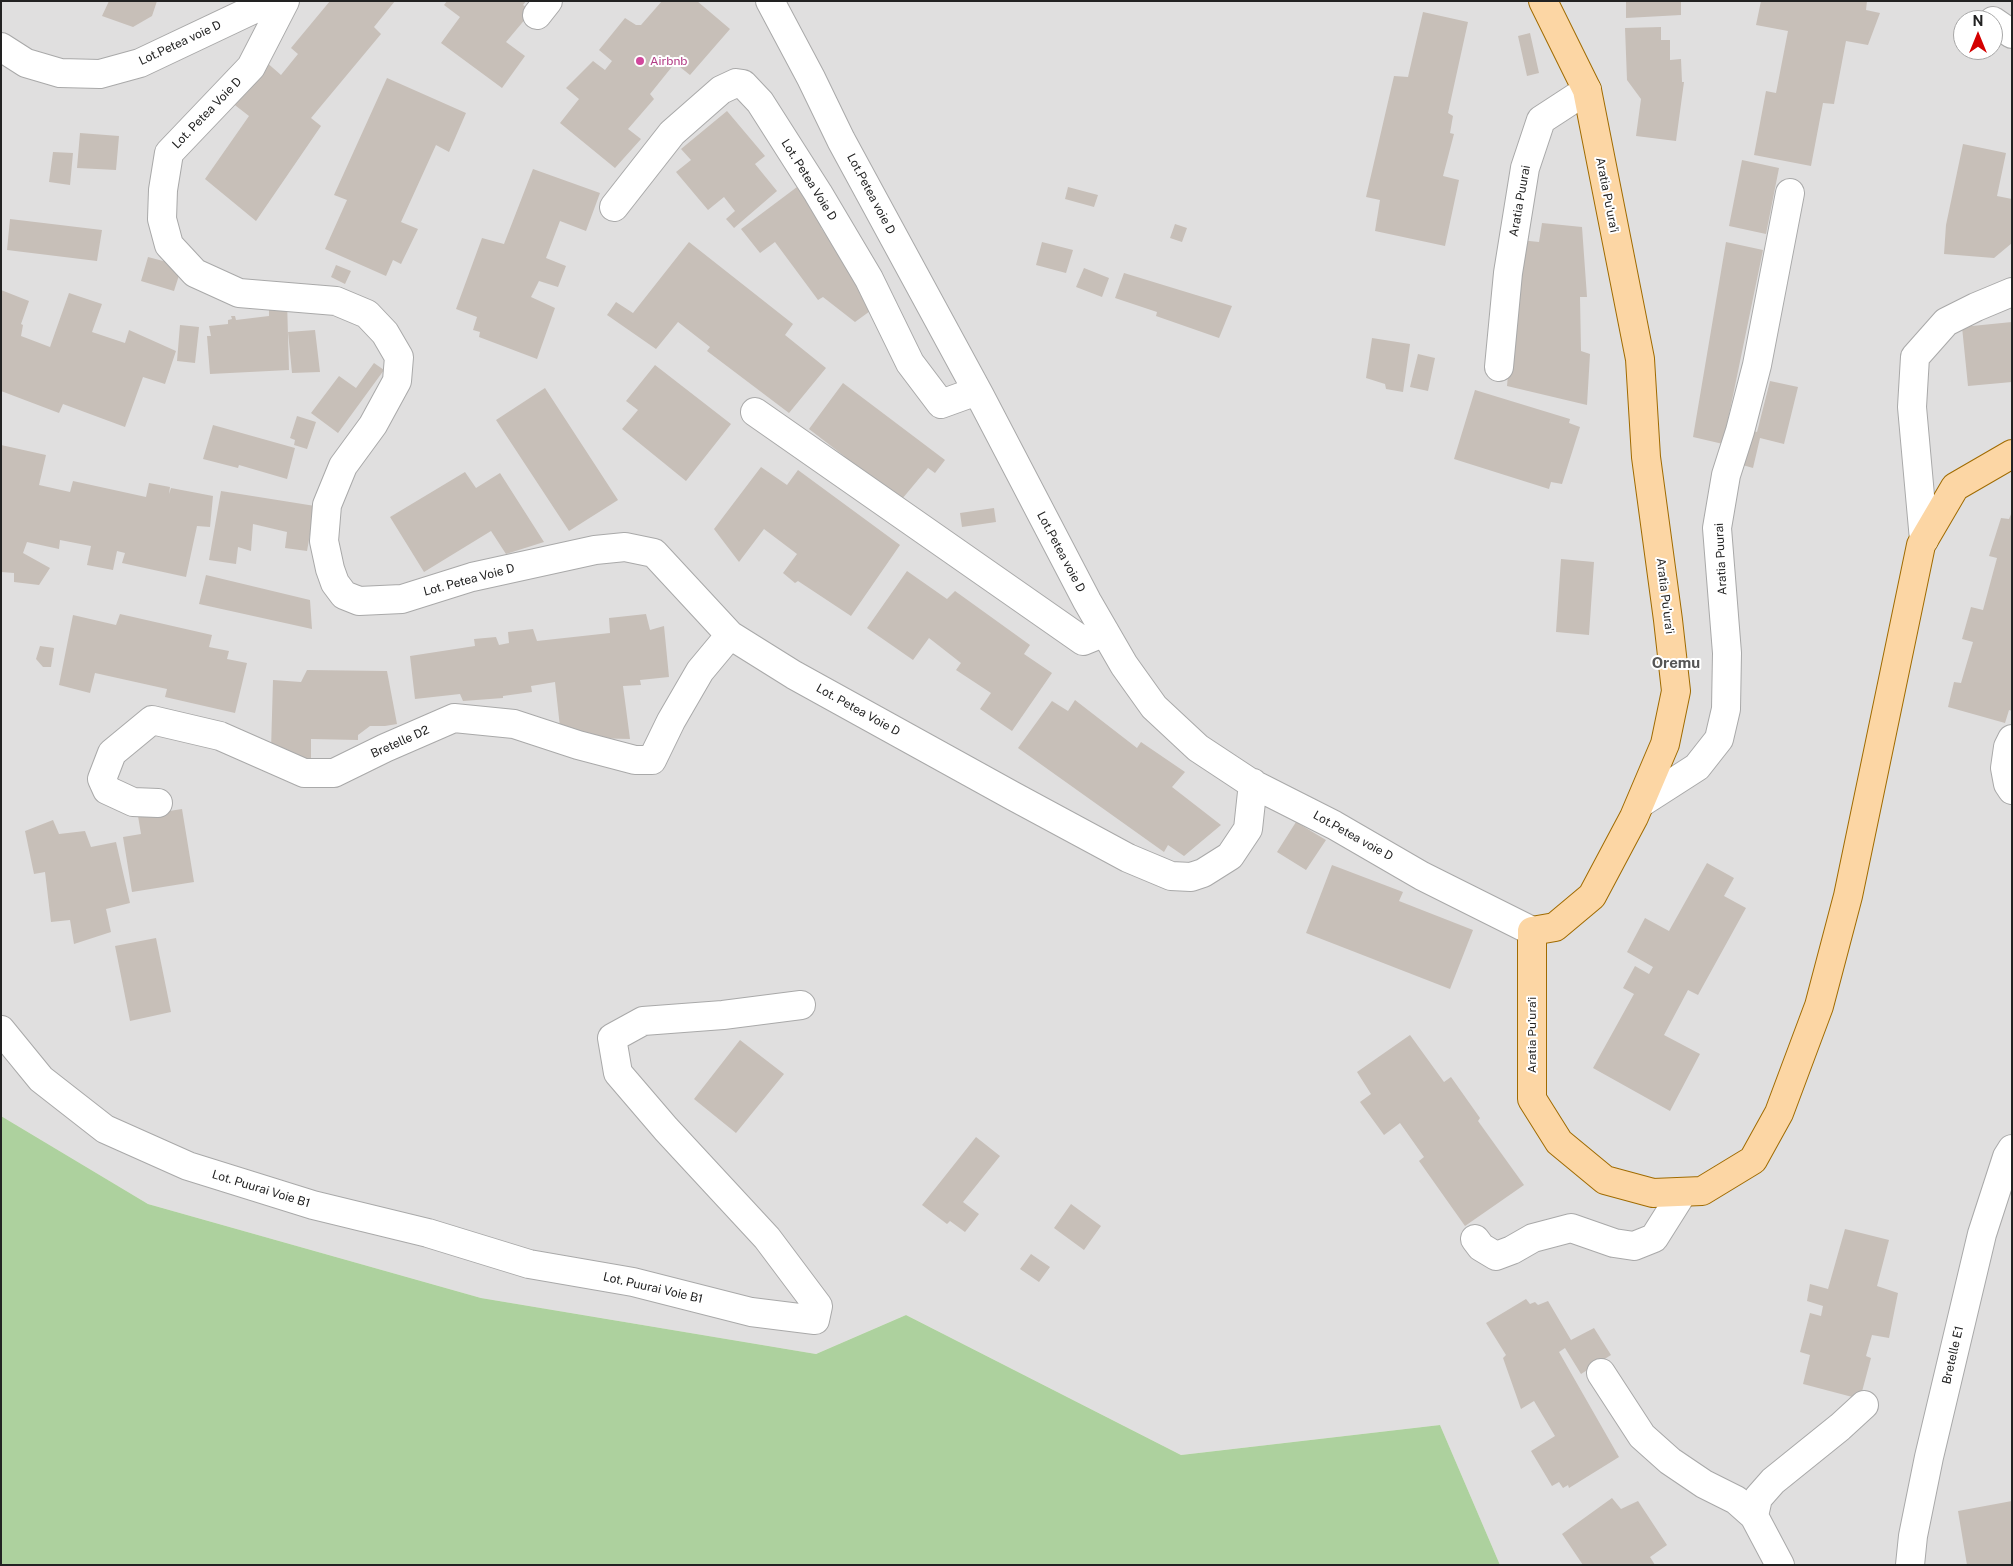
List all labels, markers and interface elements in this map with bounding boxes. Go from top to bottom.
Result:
north arrow [1953,10,2003,60]
text: N [1973,13,1983,29]
street label: Lot.Petea voie D [137,18,223,68]
place label: Airbnb [650,54,688,68]
marker: Airbnb [634,55,646,67]
street label: Lot. Petea Voie D [169,74,245,152]
street label: Lot. Petea Voie D [778,136,840,224]
street label: Lot.Petea voie D [844,151,898,237]
street label: Aratia Pu'ura'i [1593,156,1621,234]
street label: Aratia Puurai [1507,164,1533,238]
street label: Lot.Petea voie D [1034,509,1088,595]
street label: Aratia Puurai [1712,523,1730,595]
street label: Aratia Pu'ura'i [1653,557,1677,635]
street label: Lot. Petea Voie D [422,561,516,599]
district label: Oremu [1652,654,1700,672]
street label: Lot. Petea Voie D [814,681,902,739]
street label: Bretelle D2 [369,723,431,761]
street label: Lot.Petea voie D [1311,808,1395,864]
street label: Aratia Pu'ura'i [1525,997,1539,1073]
street label: Lot. Puurai Voie B1 [210,1167,312,1211]
street label: Lot. Puurai Voie B1 [602,1270,704,1306]
street label: Bretelle E1 [1939,1324,1967,1386]

